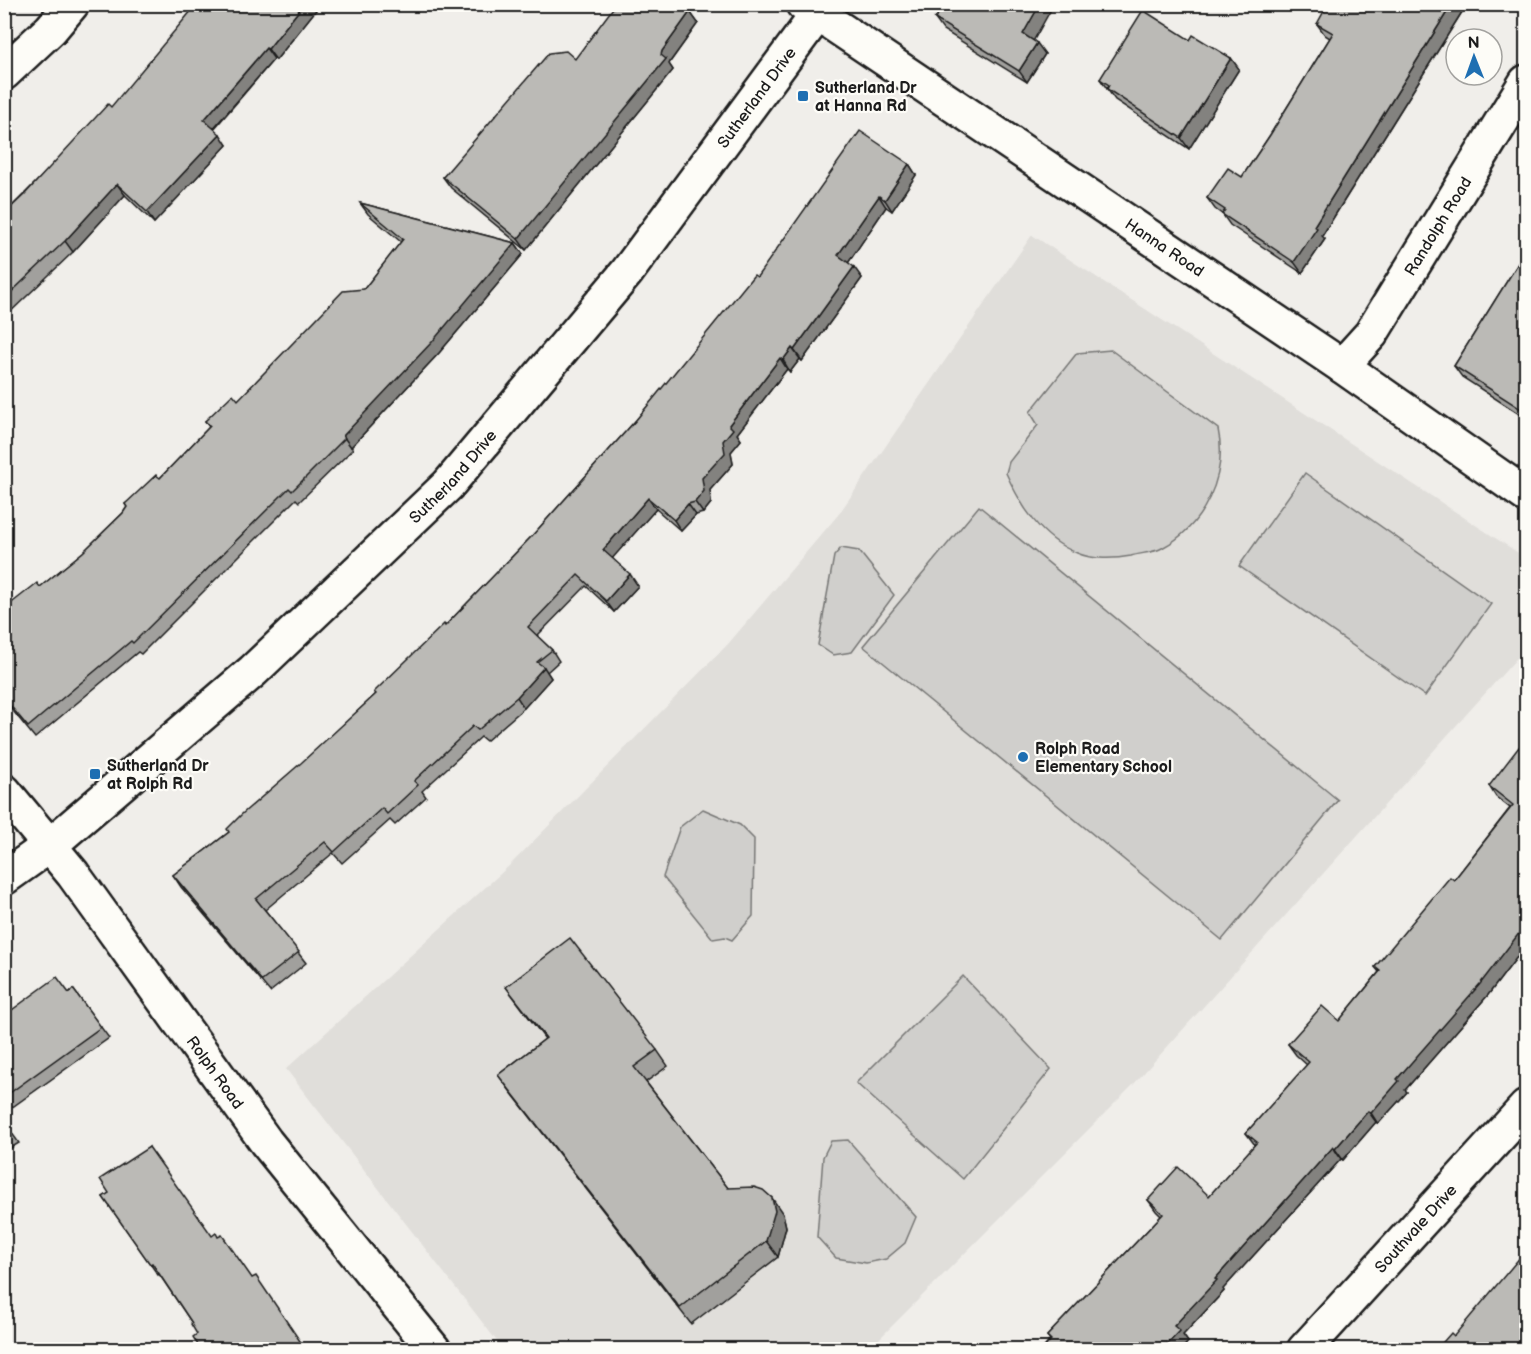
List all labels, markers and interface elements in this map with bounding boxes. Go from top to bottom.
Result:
north arrow [1444,27,1504,87]
text: N [1468,34,1480,53]
street label: Sutherland Drive [714,44,801,152]
place label: Sutherland Dr at Hanna Rd [815,79,917,116]
marker: Sutherland Dr at Hanna Rd [796,89,810,103]
street label: Randolph Road [1401,174,1476,280]
street label: Hanna Road [1121,215,1207,282]
street label: Sutherland Drive [406,426,502,528]
place label: Rolph Road Elementary School [1035,740,1172,777]
marker: Rolph Road Elementary School [1016,750,1030,764]
place label: Sutherland Dr at Rolph Rd [107,757,209,794]
marker: Sutherland Dr at Rolph Rd [88,767,102,781]
street label: Rolph Road [182,1033,247,1113]
street label: Southvale Drive [1371,1181,1462,1277]

